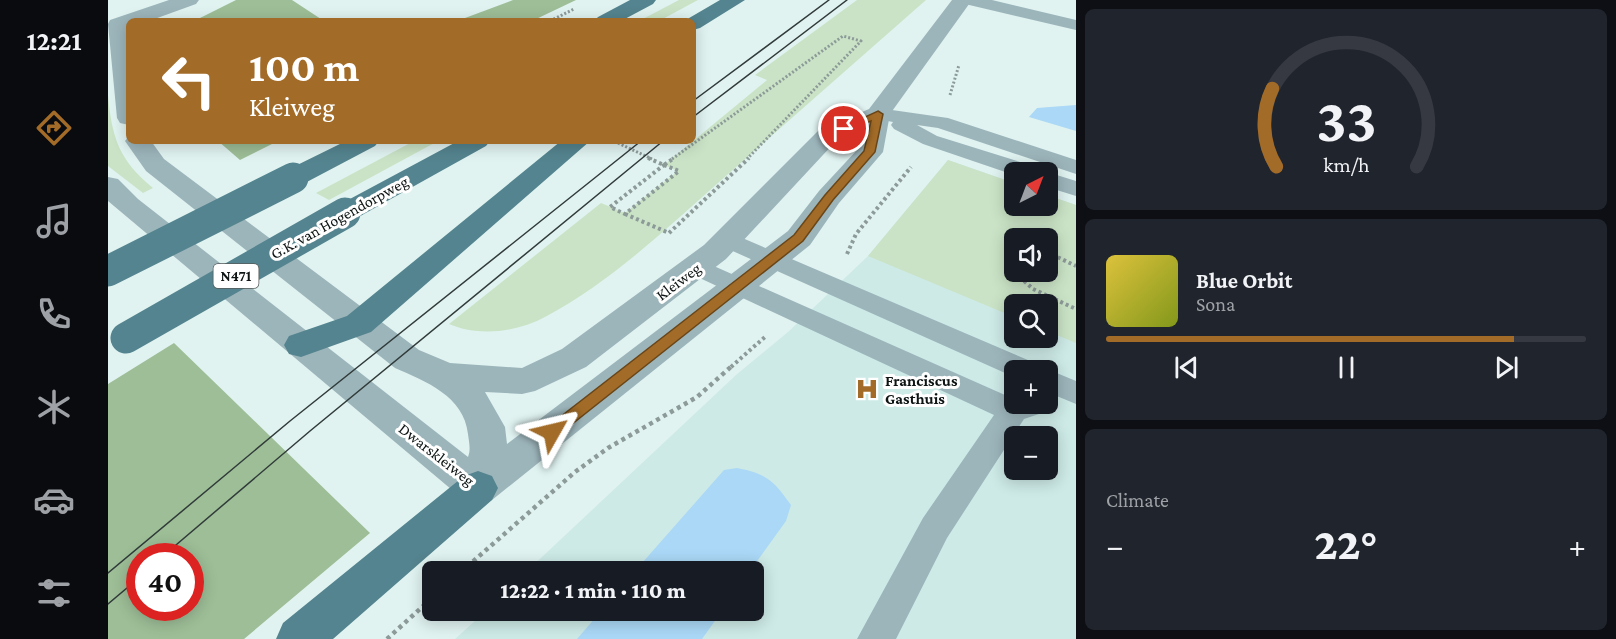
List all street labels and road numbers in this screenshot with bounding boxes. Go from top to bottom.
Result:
street label: G.K. van Hogendorpweg [268,172,412,263]
street label: Kleiweg [653,259,705,304]
road number: N471 [214,264,258,288]
street label: Dwarskleiweg [395,420,478,490]

